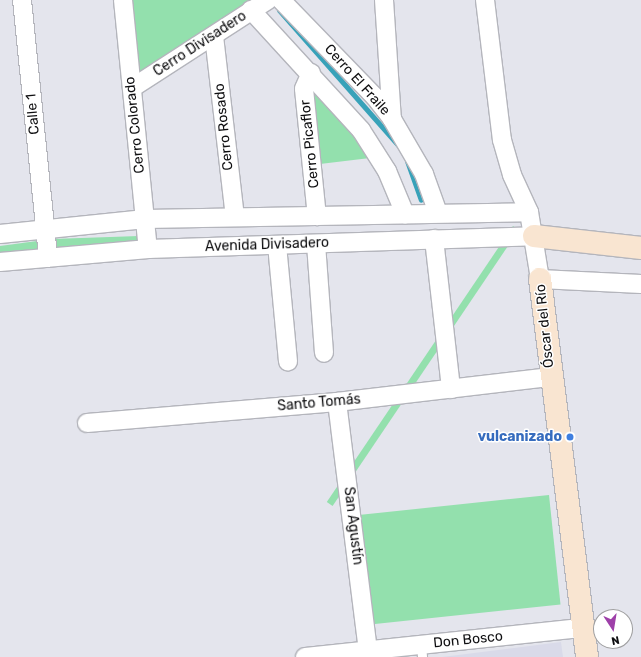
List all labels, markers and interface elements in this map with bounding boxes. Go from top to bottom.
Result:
street label: Cerro Divisadero [150,8,250,80]
street label: Cerro El Fraile [321,41,393,119]
street label: Cerro Colorado [122,76,148,174]
street label: Cerro Rosado [211,83,237,171]
street label: Calle 1 [23,93,43,135]
street label: Cerro Picaflor [297,99,323,189]
street label: Avenida Divisadero [205,234,329,256]
street label: Óscar del Río [532,283,558,369]
street label: Santo Tomás [276,391,362,415]
place label: vulcanizado [478,429,562,445]
marker: vulcanizado [565,432,575,442]
street label: San Agustín [340,486,366,566]
north arrow [593,609,633,649]
street label: Don Bosco [432,628,504,652]
text: N [610,633,621,647]

